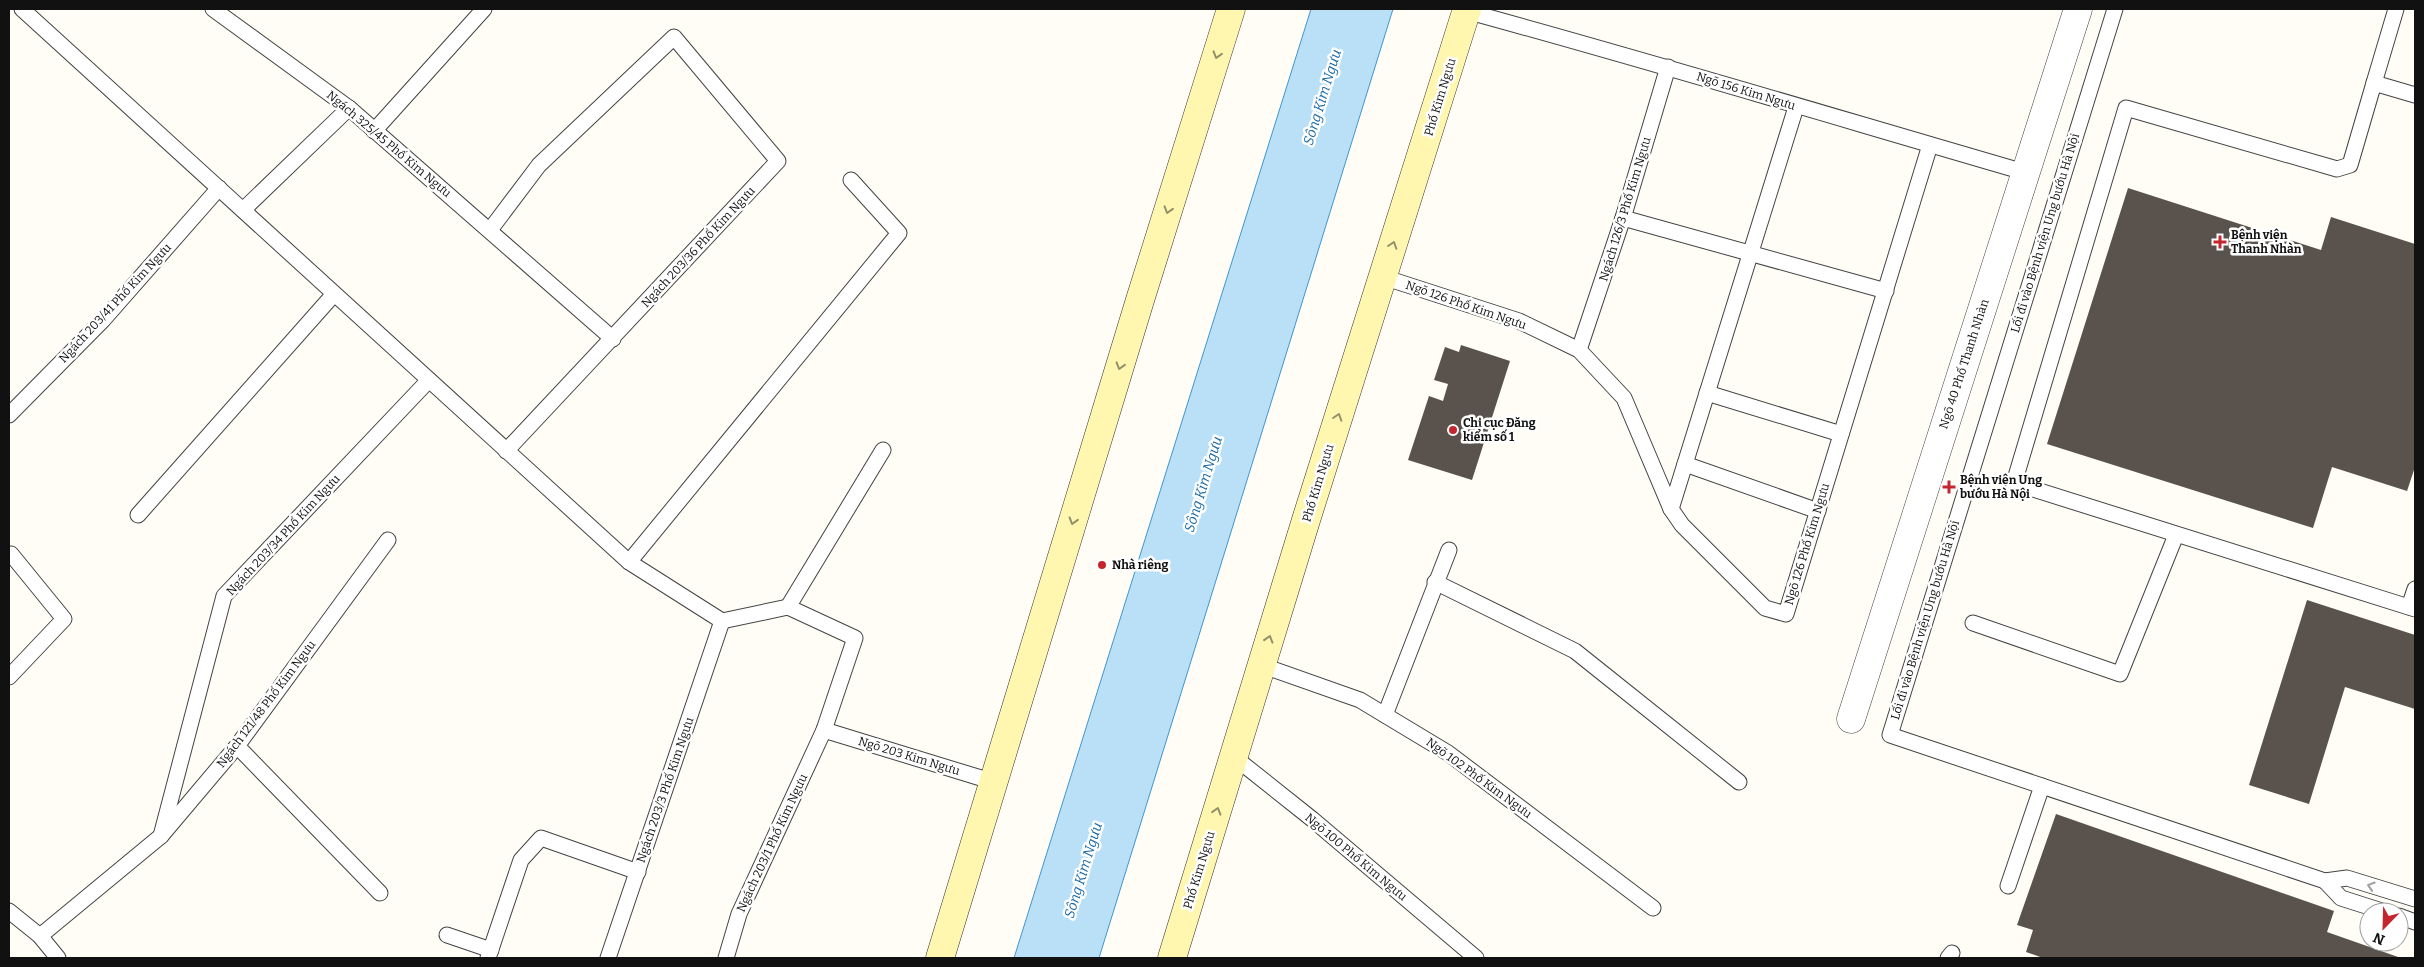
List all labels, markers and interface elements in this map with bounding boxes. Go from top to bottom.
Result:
water label: Sông Kim Ngưu [1300,47,1345,147]
one-way arrow [1212,51,1222,59]
street label: Phố Kim Ngưu [1421,56,1459,138]
street label: Ngõ 156 Kim Ngưu [1695,69,1798,113]
street label: Ngách 325/45 Phố Kim Ngưu [324,87,455,201]
street label: Lối đi vào Bệnh viện Ung bướu Hà Nội [2007,131,2082,334]
street label: Ngách 126/3 Phố Kim Ngưu [1595,134,1654,283]
street label: Ngách 203/36 Phố Kim Ngưu [638,183,758,310]
one-way arrow [1164,206,1174,214]
place label: Bệnh viện Thanh Nhàn [2231,228,2302,256]
marker: Bệnh viện Thanh Nhàn [2213,235,2227,249]
street label: Ngách 203/41 Phố Kim Ngưu [55,239,174,366]
one-way arrow [1387,242,1397,250]
street label: Ngõ 126 Phố Kim Ngưu [1404,277,1529,332]
street label: Ngõ 40 Phố Thanh Nhàn [1935,297,1992,431]
one-way arrow [1116,361,1126,369]
one-way arrow [1333,413,1343,422]
place label: Chi cục Đăng kiểm số 1 [1463,416,1536,444]
marker: Chi cục Đăng kiểm số 1 [1447,424,1459,436]
water label: Sông Kim Ngưu [1181,434,1226,534]
street label: Phố Kim Ngưu [1299,442,1337,524]
street label: Ngách 203/34 Phố Kim Ngưu [223,471,343,598]
place label: Bệnh viện Ung bướu Hà Nội [1960,473,2042,501]
marker: Bệnh viện Ung bướu Hà Nội [1942,480,1956,494]
street label: Ngõ 126 Phố Kim Ngưu [1781,481,1832,607]
one-way arrow [1069,517,1079,525]
street label: Lối đi vào Bệnh viện Ung bướu Hà Nội [1887,518,1962,721]
place label: Nhà riêng [1112,558,1168,572]
marker: Nhà riêng [1096,559,1108,571]
one-way arrow [1264,635,1274,644]
street label: Ngách 121/48 Phố Kim Ngưu [213,637,319,770]
street label: Ngách 203/3 Phố Kim Ngưu [633,715,697,865]
street label: Ngõ 203 Kim Ngưu [857,734,962,778]
street label: Ngõ 102 Phố Kim Ngưu [1423,734,1536,821]
street label: Ngách 203/1 Phố Kim Ngưu [733,771,810,914]
one-way arrow [1212,808,1222,816]
street label: Ngõ 100 Phố Kim Ngưu [1302,810,1411,904]
water label: Sông Kim Ngưu [1061,820,1106,920]
street label: Phố Kim Ngưu [1180,829,1218,911]
one-way arrow [2367,881,2375,891]
north arrow [2359,902,2409,952]
text: N [2371,928,2387,948]

